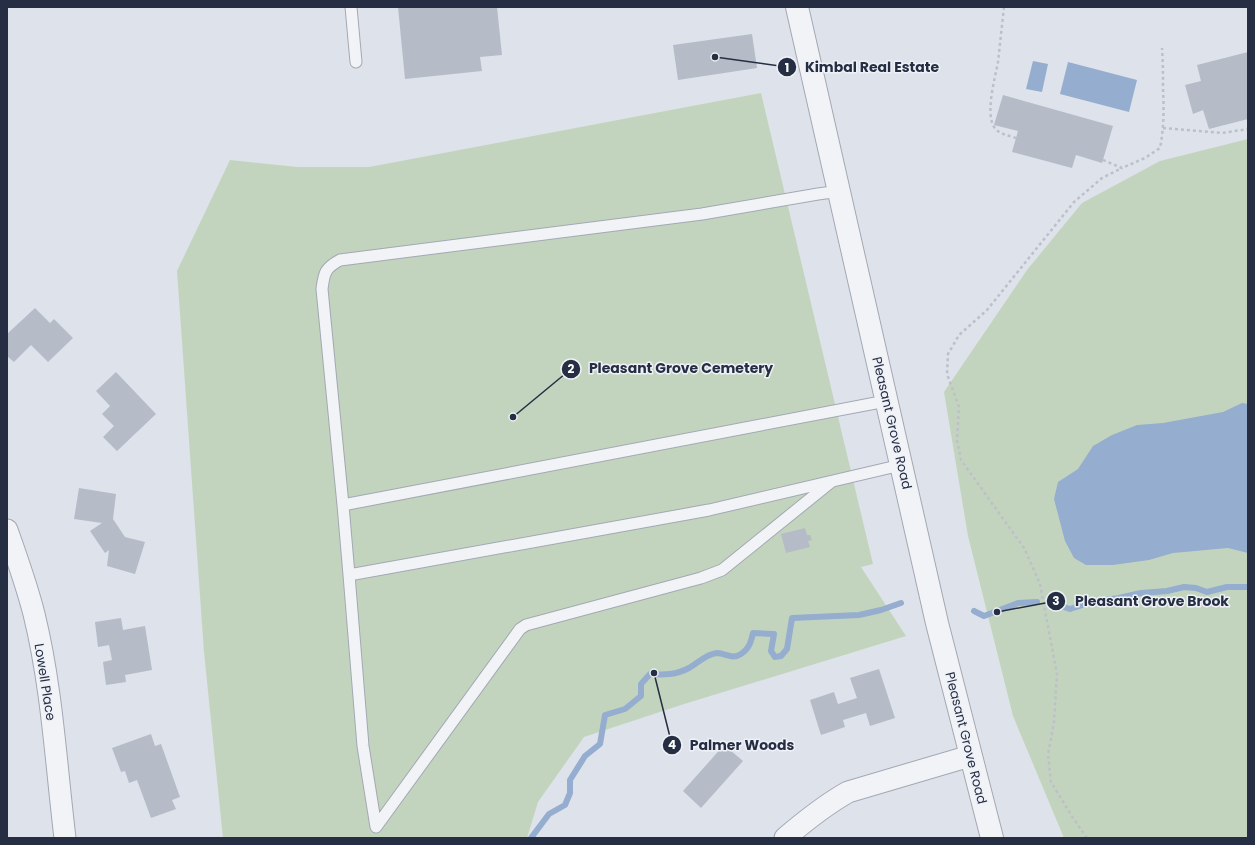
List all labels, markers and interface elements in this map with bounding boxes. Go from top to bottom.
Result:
callout: Kimbal Real Estate [777,54,947,80]
text: Kimbal Real Estate [805,57,939,77]
text: 1 [785,59,789,76]
street label: Pleasant Grove Road [867,355,917,491]
callout: Pleasant Grove Cemetery [561,356,781,382]
text: Pleasant Grove Cemetery [589,358,773,378]
text: 2 [568,360,575,377]
callout: Pleasant Grove Brook [1046,588,1237,614]
text: Pleasant Grove Brook [1075,591,1229,611]
text: 3 [1052,592,1060,609]
street label: Lowell Place [30,642,60,722]
street label: Pleasant Grove Road [940,670,992,806]
callout: Palmer Woods [662,732,802,758]
text: Palmer Woods [690,735,795,755]
text: 4 [668,736,676,753]

